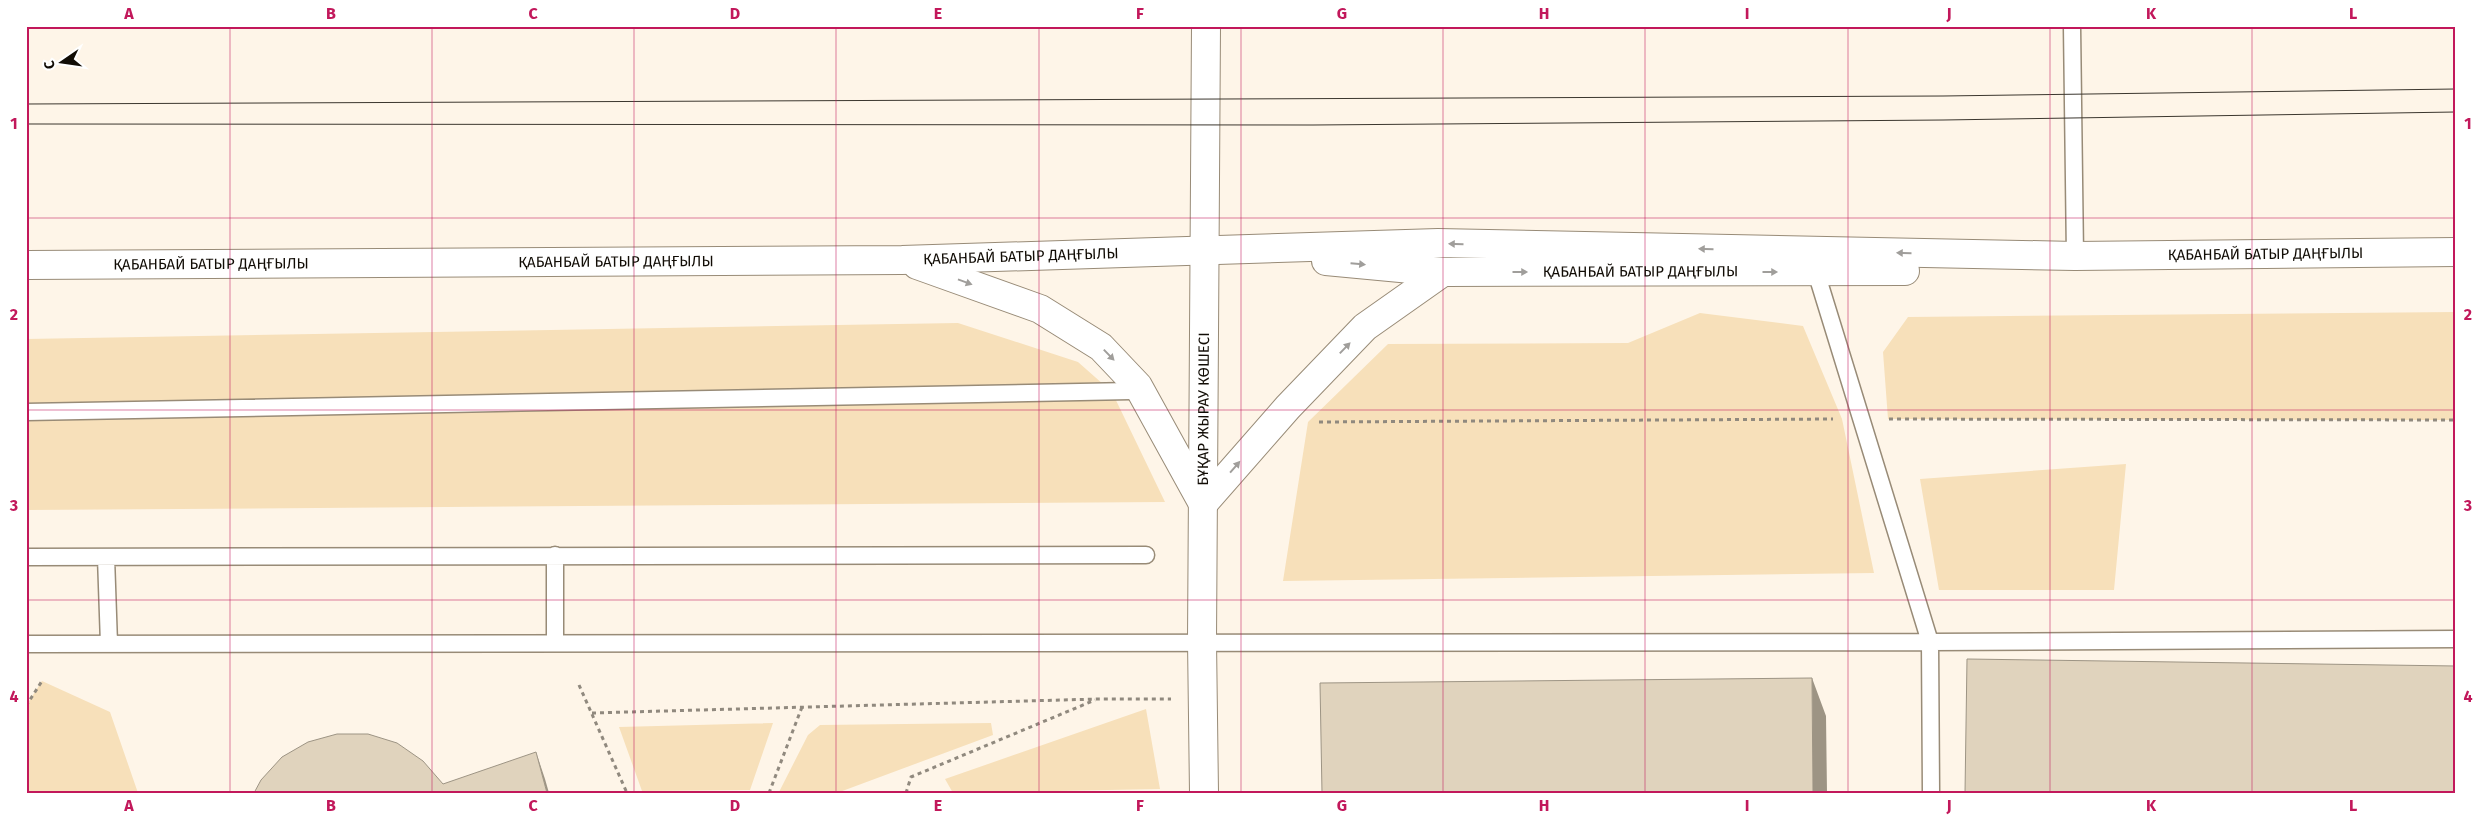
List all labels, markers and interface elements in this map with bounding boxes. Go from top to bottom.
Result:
text: A [123,4,134,23]
text: B [326,4,336,23]
text: C [528,4,538,23]
text: D [730,4,740,23]
text: E [934,4,942,23]
text: F [1136,4,1144,23]
text: G [1337,4,1347,23]
text: H [1539,4,1549,23]
text: I [1745,4,1749,23]
text: J [1945,4,1952,23]
text: K [2146,4,2157,23]
text: L [2349,4,2357,23]
north arrow [38,38,88,88]
text: С [41,59,59,71]
text: 1 [10,114,18,133]
text: 1 [2464,114,2472,133]
one-way arrow [1448,240,1464,248]
street label: ҚАБАНБАЙ БАТЫР ДАҢҒЫЛЫ [923,244,1119,268]
street label: ҚАБАНБАЙ БАТЫР ДАҢҒЫЛЫ [2168,244,2363,264]
one-way arrow [1698,245,1714,253]
one-way arrow [1896,248,1912,256]
street label: ҚАБАНБАЙ БАТЫР ДАҢҒЫЛЫ [518,252,714,271]
street label: ҚАБАНБАЙ БАТЫР ДАҢҒЫЛЫ [113,254,309,274]
one-way arrow [1351,261,1367,269]
street label: ҚАБАНБАЙ БАТЫР ДАҢҒЫЛЫ [1543,262,1738,281]
one-way arrow [1513,268,1529,276]
one-way arrow [1763,268,1779,276]
one-way arrow [958,279,973,287]
text: 2 [10,305,18,324]
text: 2 [2464,305,2472,324]
street label: БҰҚАР ЖЫРАУ КӨШЕСІ [1194,332,1213,486]
one-way arrow [1339,342,1351,354]
one-way arrow [1103,349,1115,361]
one-way arrow [1229,462,1241,474]
text: 3 [9,496,18,515]
text: 3 [2463,496,2472,515]
text: 4 [9,687,19,706]
text: 4 [2463,687,2473,706]
text: A [123,796,134,815]
text: B [326,796,336,815]
text: C [528,796,538,815]
text: D [730,796,740,815]
text: E [934,796,942,815]
text: F [1136,796,1144,815]
text: G [1337,796,1347,815]
text: H [1539,796,1549,815]
text: I [1745,796,1749,815]
text: J [1945,796,1952,815]
text: K [2146,796,2157,815]
text: L [2349,796,2357,815]

